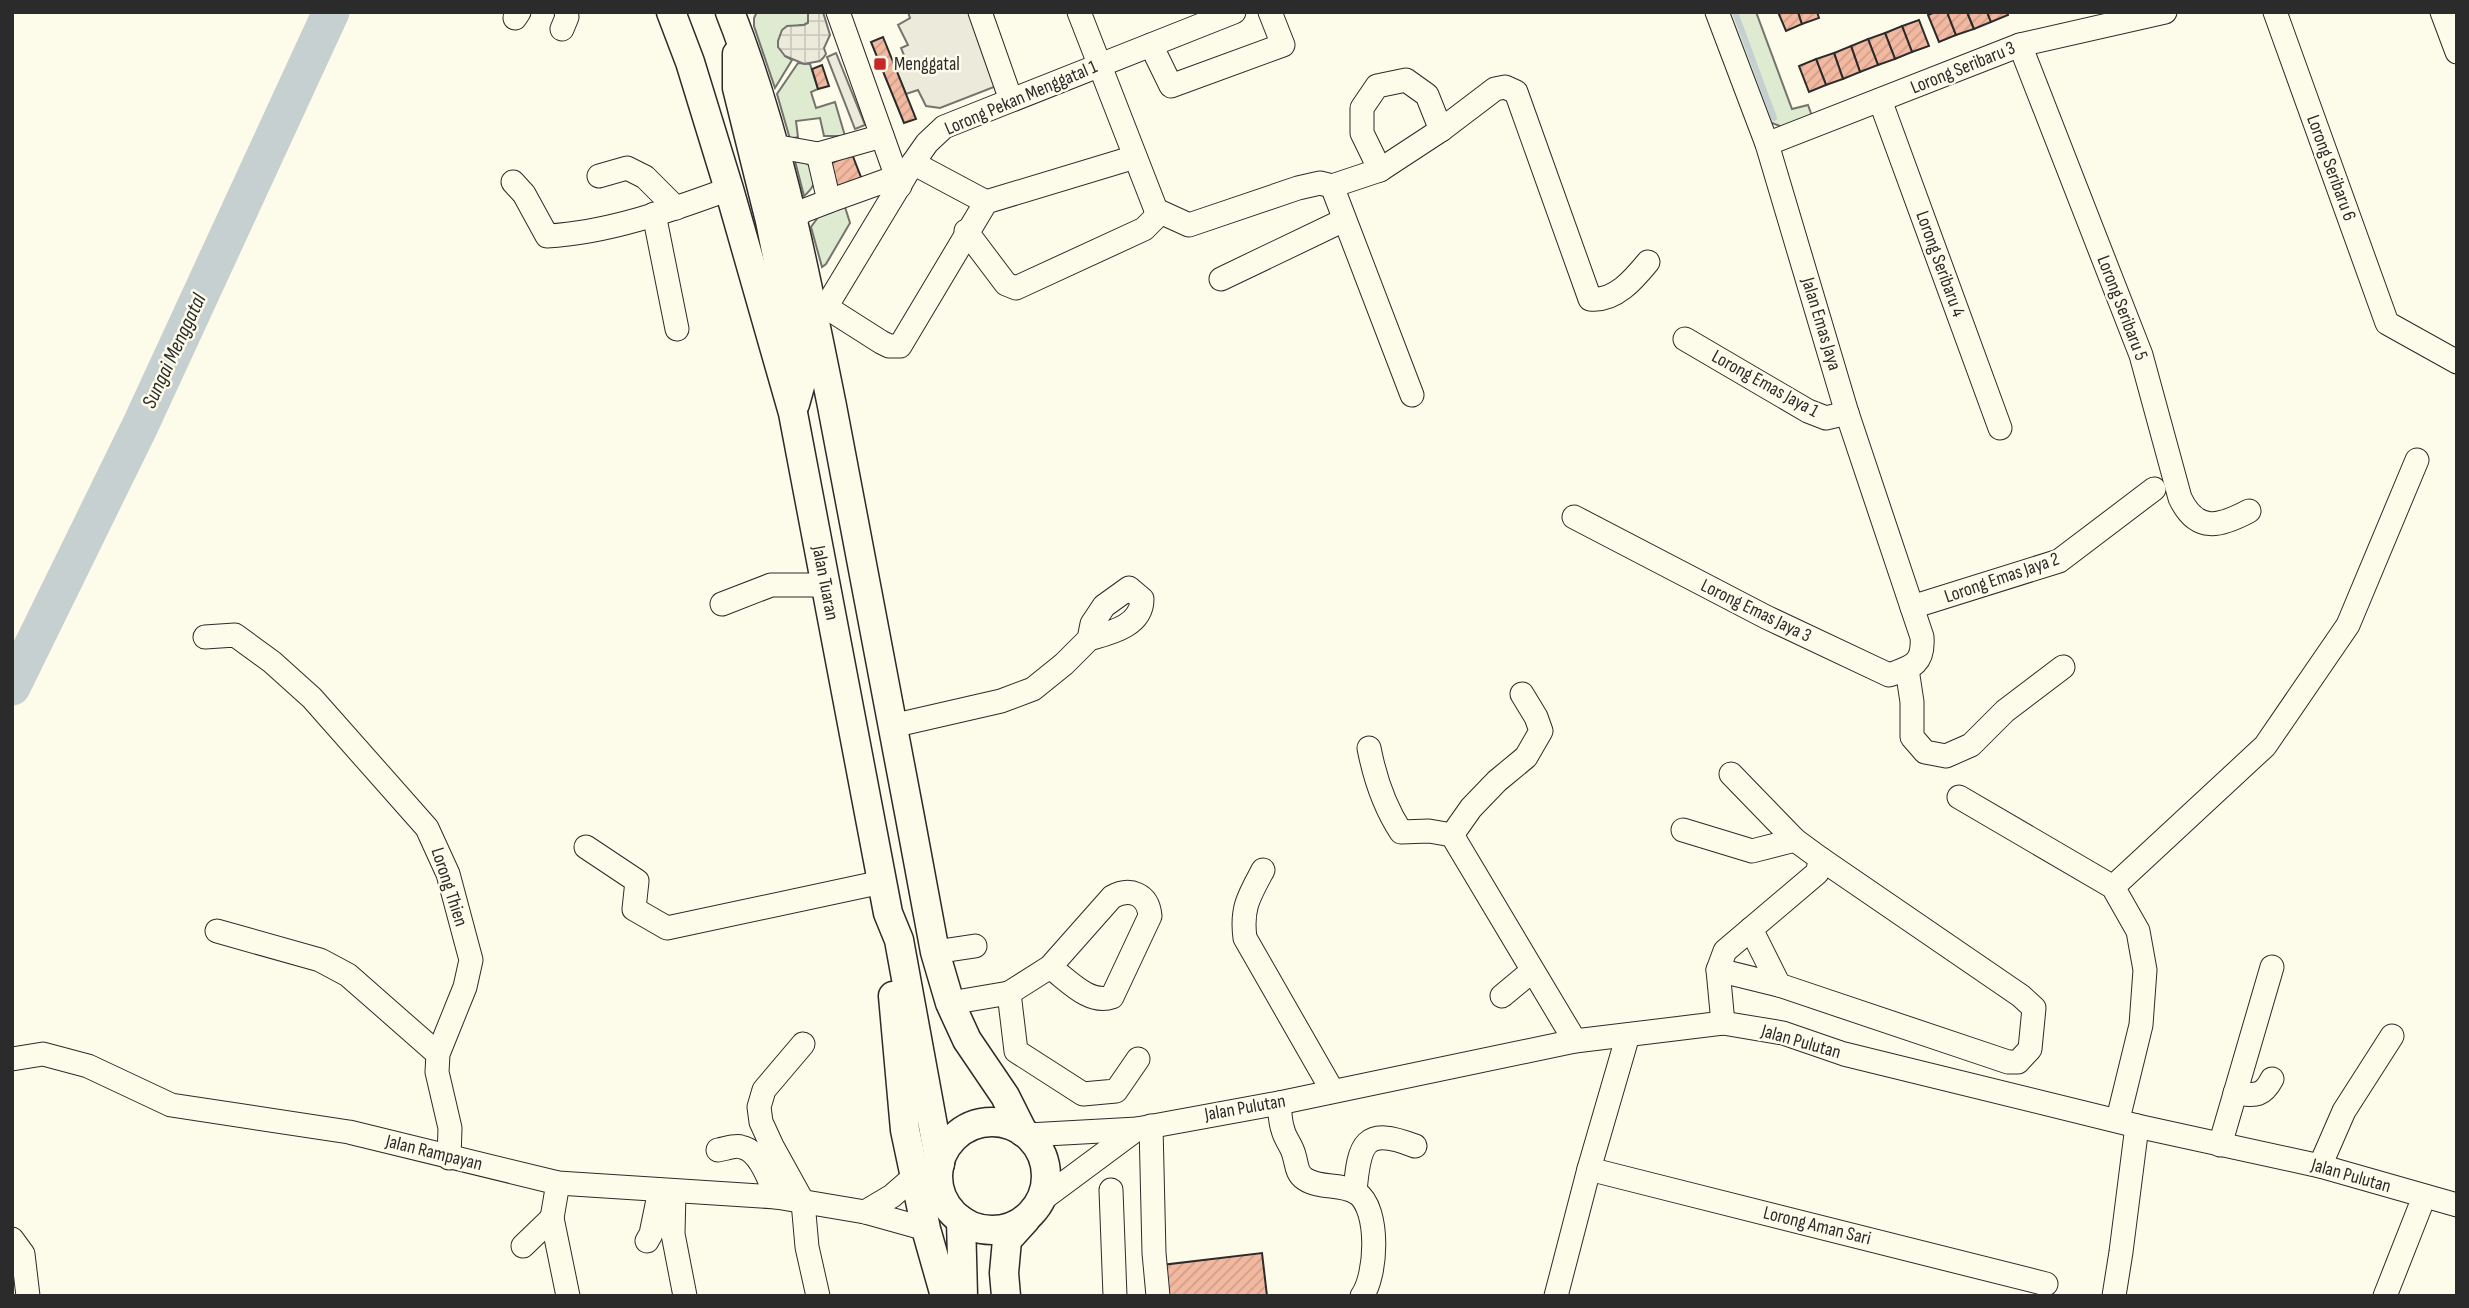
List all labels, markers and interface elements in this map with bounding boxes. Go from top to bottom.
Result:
street label: Lorong Seribaru 3 [1907,37,2019,99]
place label: Menggatal [894,53,960,76]
street label: Lorong Pekan Menggatal 1 [941,55,1101,141]
marker: Menggatal [872,56,888,72]
street label: Lorong Seribaru 6 [2301,112,2361,224]
street label: Lorong Seribaru 4 [1910,208,1970,320]
street label: Lorong Seribaru 5 [2091,252,2153,364]
street label: Jalan Emas Jaya [1796,274,1846,373]
water label: Sungai Menggatal [137,289,212,412]
street label: Lorong Emas Jaya 1 [1707,345,1823,423]
street label: Jalan Tuaran [806,543,843,622]
street label: Lorong Emas Jaya 2 [1942,548,2062,608]
street label: Lorong Emas Jaya 3 [1697,574,1815,648]
street label: Lorong Thien [425,845,473,929]
street label: Jalan Pulutan [1758,1019,1843,1064]
street label: Jalan Pulutan [1202,1090,1287,1127]
street label: Jalan Rampayan [382,1130,485,1176]
street label: Jalan Pulutan [2308,1153,2393,1198]
street label: Lorong Aman Sari [1761,1202,1873,1250]

